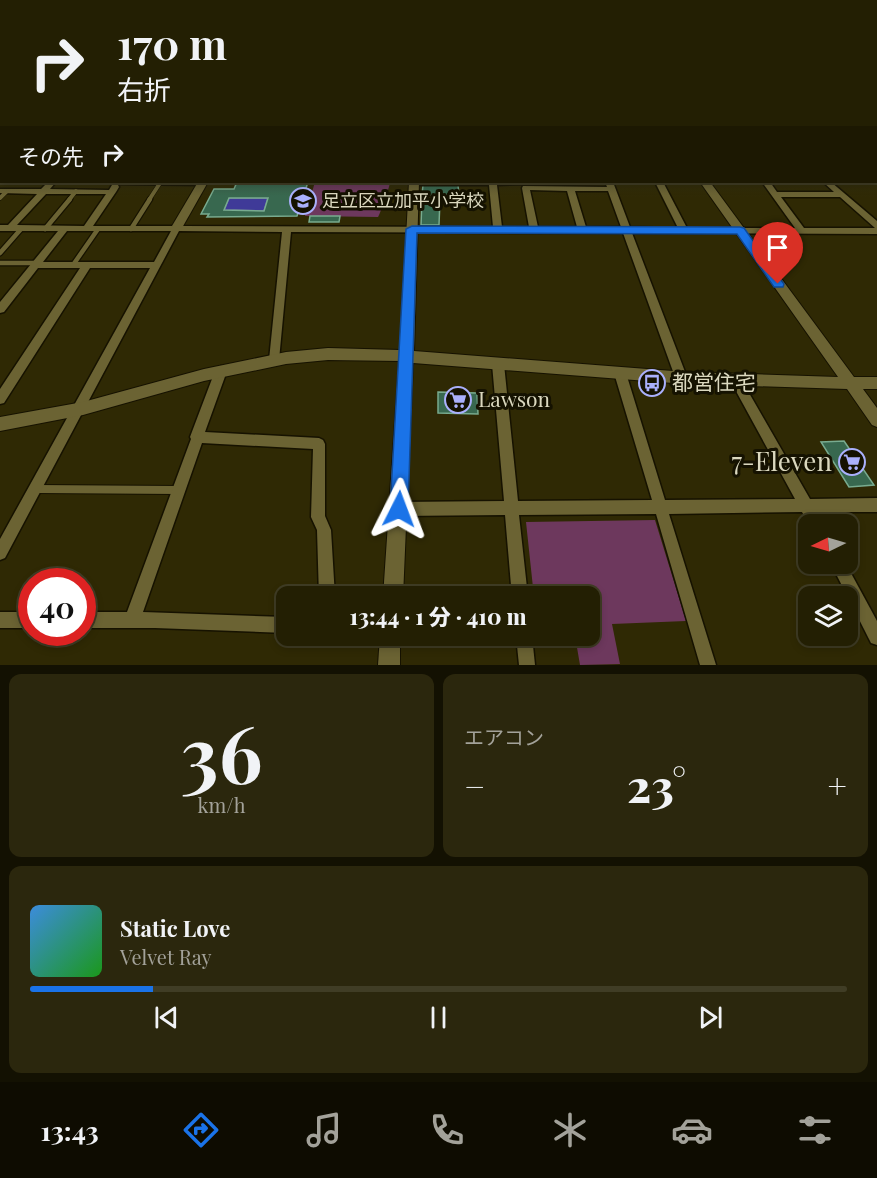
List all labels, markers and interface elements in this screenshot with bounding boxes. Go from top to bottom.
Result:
text: 170 m [117,15,227,71]
icon: right [18,24,96,102]
text: 右折 [117,71,171,107]
icon: right [96,138,129,171]
text: その先 [18,141,84,171]
school or university icon: 足立区立加平小学校 [288,186,318,216]
place label: 足立区立加平小学校 [322,188,484,212]
pin [752,222,803,284]
icon: arrive [761,231,794,264]
place label: 都営住宅 [672,367,756,395]
bus stop icon: 都営住宅 [637,368,667,398]
place label: Lawson [478,384,551,412]
supermarket icon: Lawson [443,385,473,415]
place label: 7-Eleven [732,443,832,478]
supermarket icon: 7-Eleven [837,447,867,477]
position arrow [367,477,431,541]
north arrow [798,514,858,574]
map controls [798,514,858,646]
speed limit sign: 40 [18,568,96,646]
button: layers [798,586,858,646]
text: 13:44 · 1 分 · 410 m [350,601,526,631]
text: 36 [181,700,262,804]
text: エアコン [464,723,544,750]
text: 23° [627,754,686,814]
text: − [464,763,485,807]
text: + [828,763,847,807]
text: km/h [198,791,245,818]
text: Static Love [120,913,230,943]
text: Velvet Ray [120,943,212,970]
icon: previous [150,1001,183,1034]
icon: pause [422,1001,455,1034]
icon: next [694,1001,727,1034]
icon: directions [180,1109,222,1151]
icon: music [303,1109,345,1151]
icon: phone [426,1109,468,1151]
icon: climate [549,1109,591,1151]
icon: car [671,1109,713,1151]
icon: filters [794,1109,836,1151]
text: 13:43 [40,1112,99,1148]

